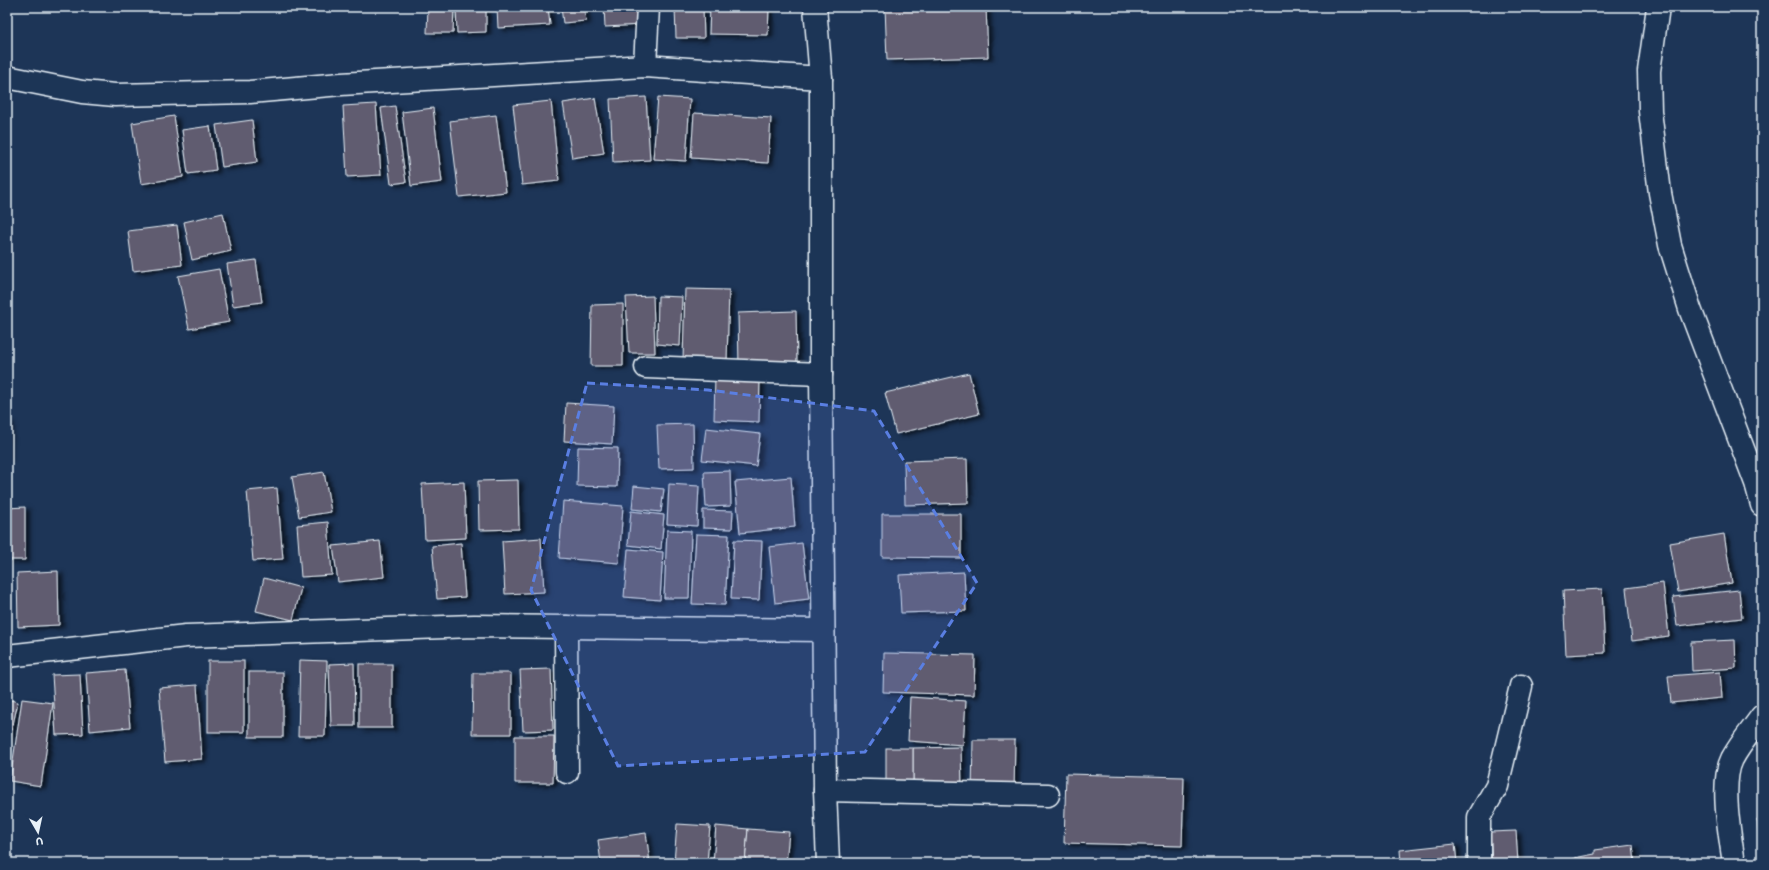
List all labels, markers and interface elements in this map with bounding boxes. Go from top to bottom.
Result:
north arrow [18,812,58,852]
text: U [35,834,44,848]

